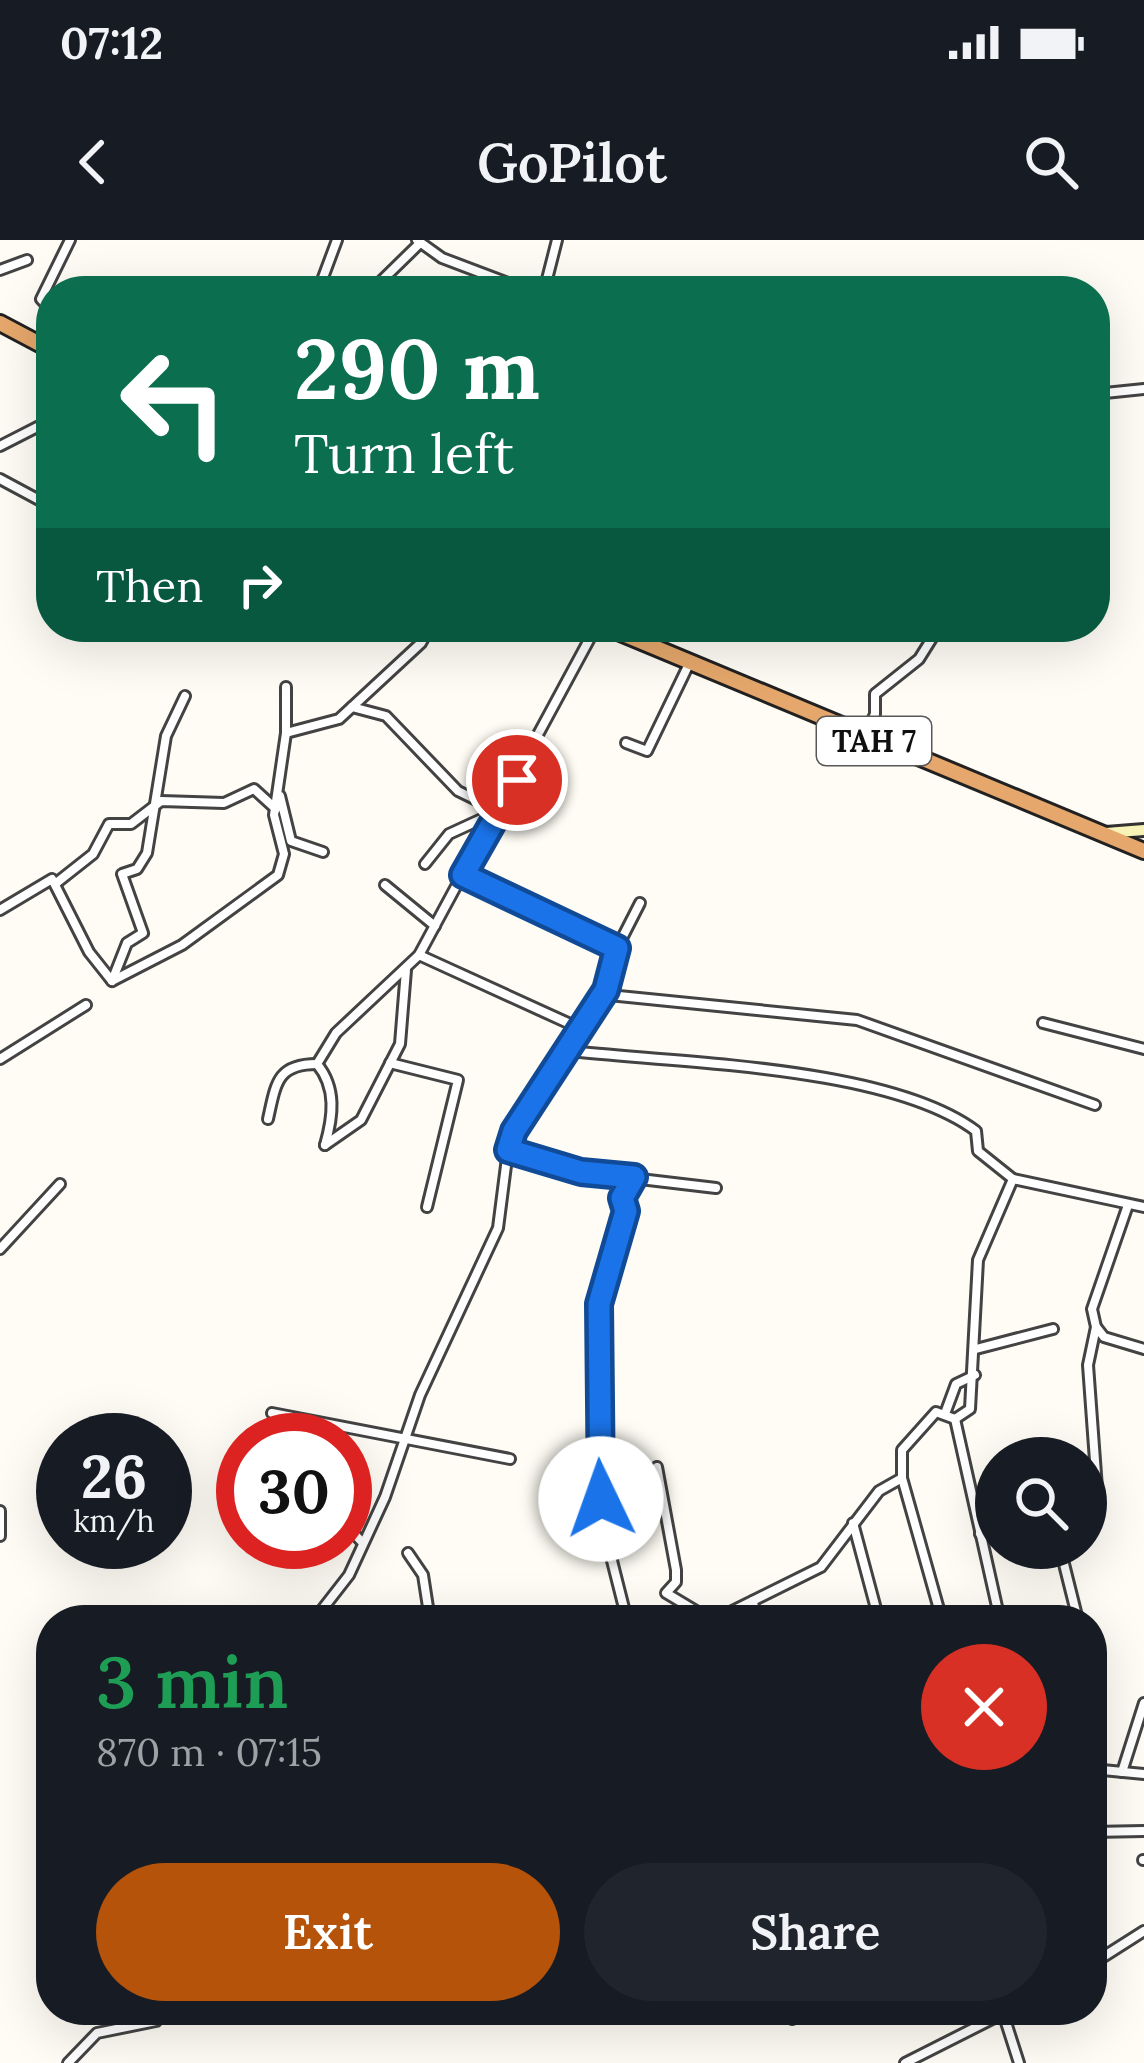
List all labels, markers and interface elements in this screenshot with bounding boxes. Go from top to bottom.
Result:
text: 07:12 [60,14,163,71]
text: GoPilot [477,128,667,197]
icon: back [60,129,126,195]
icon: search [1018,129,1084,195]
text: 290 m [294,314,540,422]
icon: left [96,324,252,480]
text: Turn left [294,419,514,488]
icon: right [227,552,293,618]
text: Then [96,557,203,614]
road number: TAH 7 [817,717,931,765]
pin [466,729,568,831]
icon: arrive [484,747,550,813]
speed limit sign: 30 [216,1413,372,1569]
position arrow [538,1436,664,1562]
map controls [975,1437,1107,1569]
button: search [975,1437,1107,1569]
text: 26 [81,1438,147,1514]
text: km/h [73,1502,155,1540]
text: 3 min [96,1636,288,1728]
button: close [921,1644,1047,1770]
text: 870 m · 07:15 [96,1727,322,1777]
button: Exit [96,1863,560,2001]
button: Share [584,1863,1047,2001]

